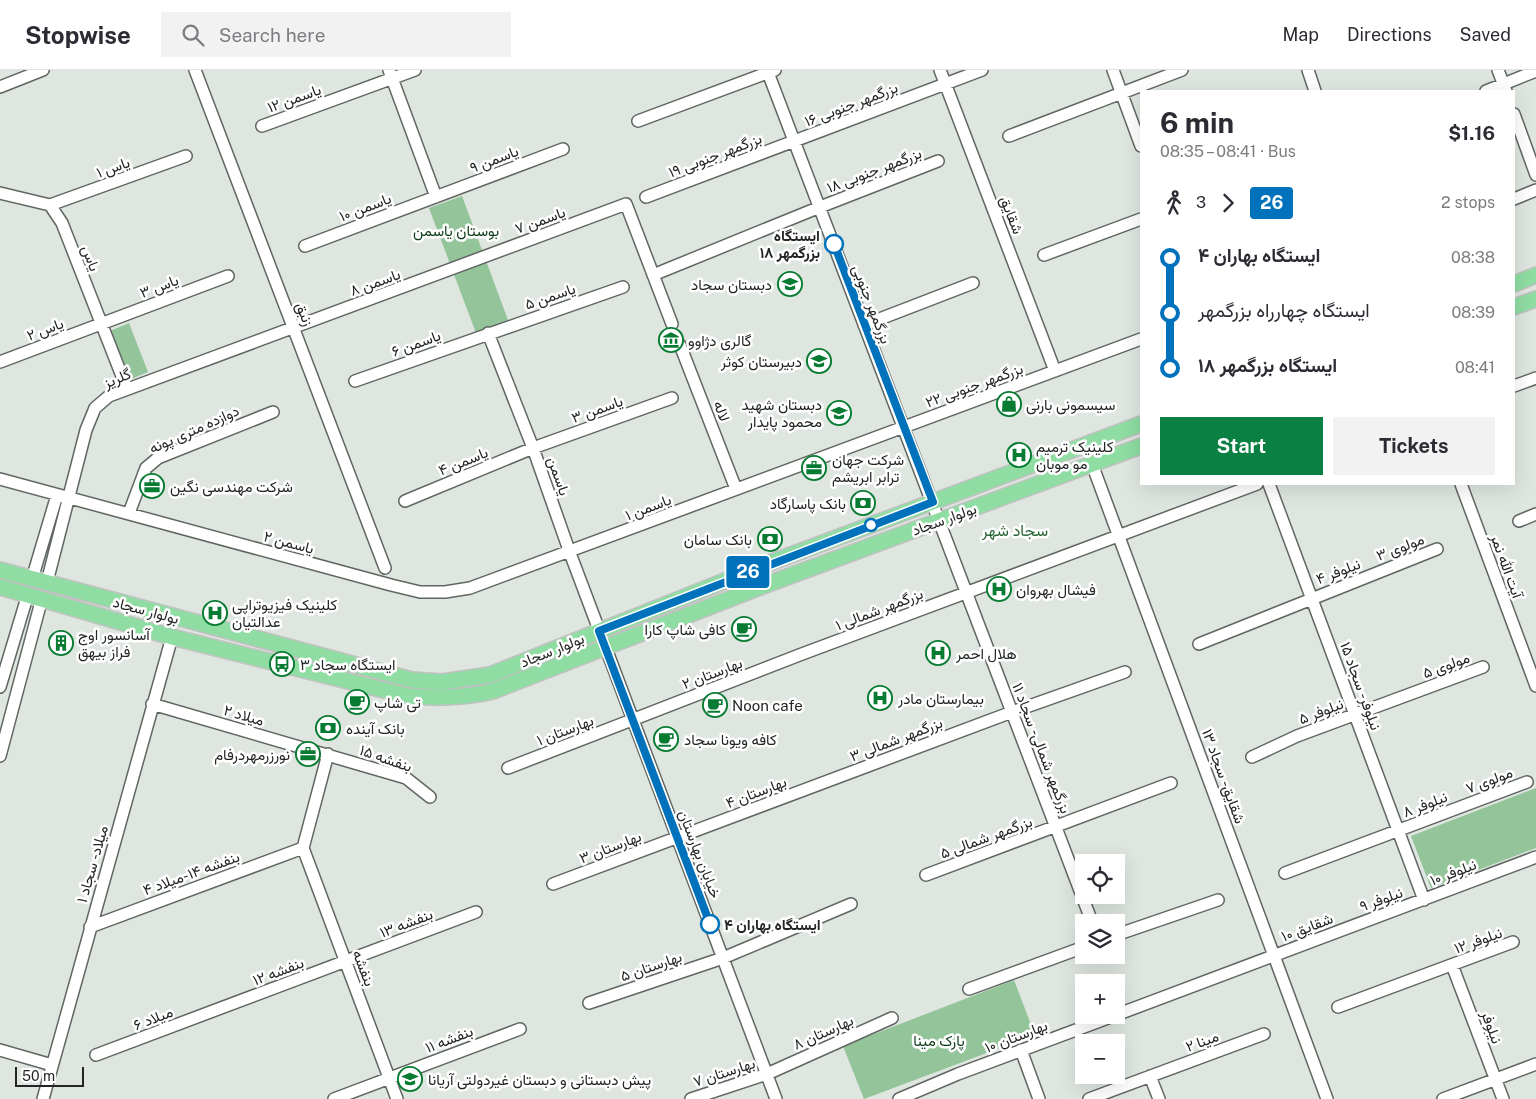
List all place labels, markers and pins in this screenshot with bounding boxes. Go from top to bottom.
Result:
place label: ایستگاه بزرگمهر ۱۸ [760,227,820,262]
marker: ایستگاه بزرگمهر ۱۸ [824,234,844,254]
school or university icon: دبستان سجاد [777,271,803,297]
place label: دبستان سجاد [691,276,772,294]
museum icon: گالری دژاوو [658,327,684,353]
place label: گالری دژاوو [688,332,752,351]
school or university icon: دبیرستان کوثر [806,348,832,374]
place label: دبیرستان کوثر [720,353,802,371]
shop icon: سیسمونی بارنی [996,391,1022,417]
place label: دبستان شهید محمود پایدار [742,396,822,432]
place label: سیسمونی بارنی [1026,396,1116,415]
school or university icon: دبستان شهید محمود پایدار [826,400,852,426]
place label: کلینیک ترمیم مو موبان [1036,438,1114,473]
hospital icon: کلینیک ترمیم مو موبان [1006,442,1032,468]
place label: شرکت جهان ترابر ابریشم [832,451,904,487]
office icon: شرکت جهان ترابر ابریشم [801,455,827,481]
office icon: شرکت مهندسی نگین [139,473,165,499]
place label: شرکت مهندسی نگین [170,478,293,497]
bank icon: بانک پاسارگاد [850,490,876,516]
place label: بانک پاسارگاد [770,495,846,514]
unlabelled marker [864,518,878,532]
bank icon: بانک سامان [757,526,783,552]
place label: بانک سامان [684,531,752,549]
hospital icon: فیشال بهروان [986,576,1012,602]
place label: فیشال بهروان [1016,581,1096,599]
place label: کلینیک فیزیوتراپی عدالتیان [232,596,338,631]
hospital icon: کلینیک فیزیوتراپی عدالتیان [202,600,228,626]
cafe icon: کافی شاپ کارا [731,616,757,642]
place label: کافی شاپ کارا [644,621,726,640]
place label: آسانسور اوج فراز بیهق [78,626,151,662]
building icon: آسانسور اوج فراز بیهق [48,630,74,656]
hospital icon: هلال احمر [925,640,951,666]
place label: هلال احمر [955,645,1017,663]
bus stop icon: ایستگاه سجاد ۳ [269,651,295,677]
place label: ایستگاه سجاد ۳ [300,656,395,674]
hospital icon: بیمارستان مادر [867,685,893,711]
cafe icon: تی شاپ [344,689,370,715]
place label: بیمارستان مادر [897,690,984,708]
cafe icon: Noon cafe [702,692,728,718]
place label: تی شاپ [374,694,421,713]
place label: Noon cafe [732,697,803,714]
bank icon: بانک آینده [315,715,341,741]
place label: بانک آینده [346,720,405,738]
cafe icon: کافه ویونا سجاد [653,726,679,752]
place label: کافه ویونا سجاد [684,731,777,749]
office icon: نورزرمهردرفام [295,741,321,767]
place label: نورزرمهردرفام [214,746,290,765]
marker: ایستگاه بهاران ۴ [700,914,720,934]
place label: ایستگاه بهاران ۴ [724,916,821,934]
school or university icon: پیش دبستانی و دبستان غیردولتی آریانا [397,1066,423,1092]
place label: پیش دبستانی و دبستان غیردولتی آریانا [428,1071,651,1090]

